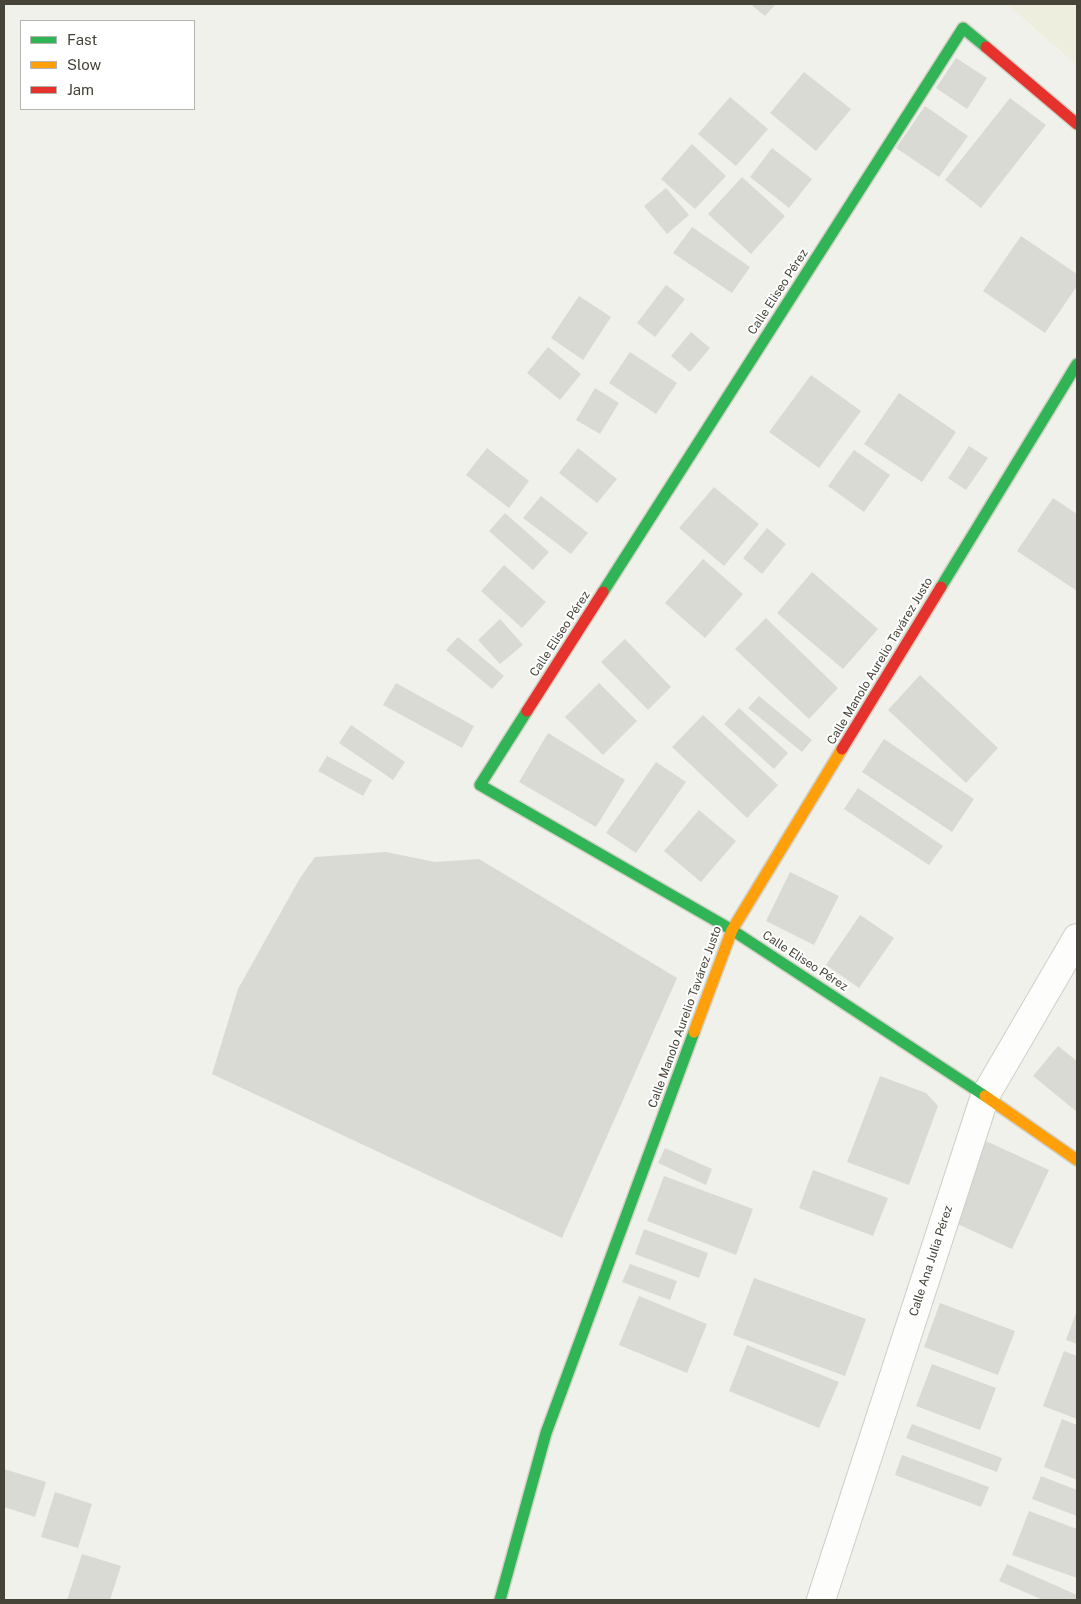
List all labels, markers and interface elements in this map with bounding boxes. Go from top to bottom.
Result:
legend [20,20,195,110]
text: Fast [67,31,97,48]
text: Slow [67,56,101,73]
text: Jam [67,81,94,98]
street label: Calle Eliseo Pérez [745,247,811,337]
street label: Calle Manolo Aurelio Tavárez Justo [824,575,936,747]
street label: Calle Eliseo Pérez [527,589,593,679]
street label: Calle Manolo Aurelio Tavárez Justo [645,924,725,1110]
street label: Calle Eliseo Pérez [760,928,850,994]
street label: Calle Ana Julia Pérez [906,1204,956,1318]

